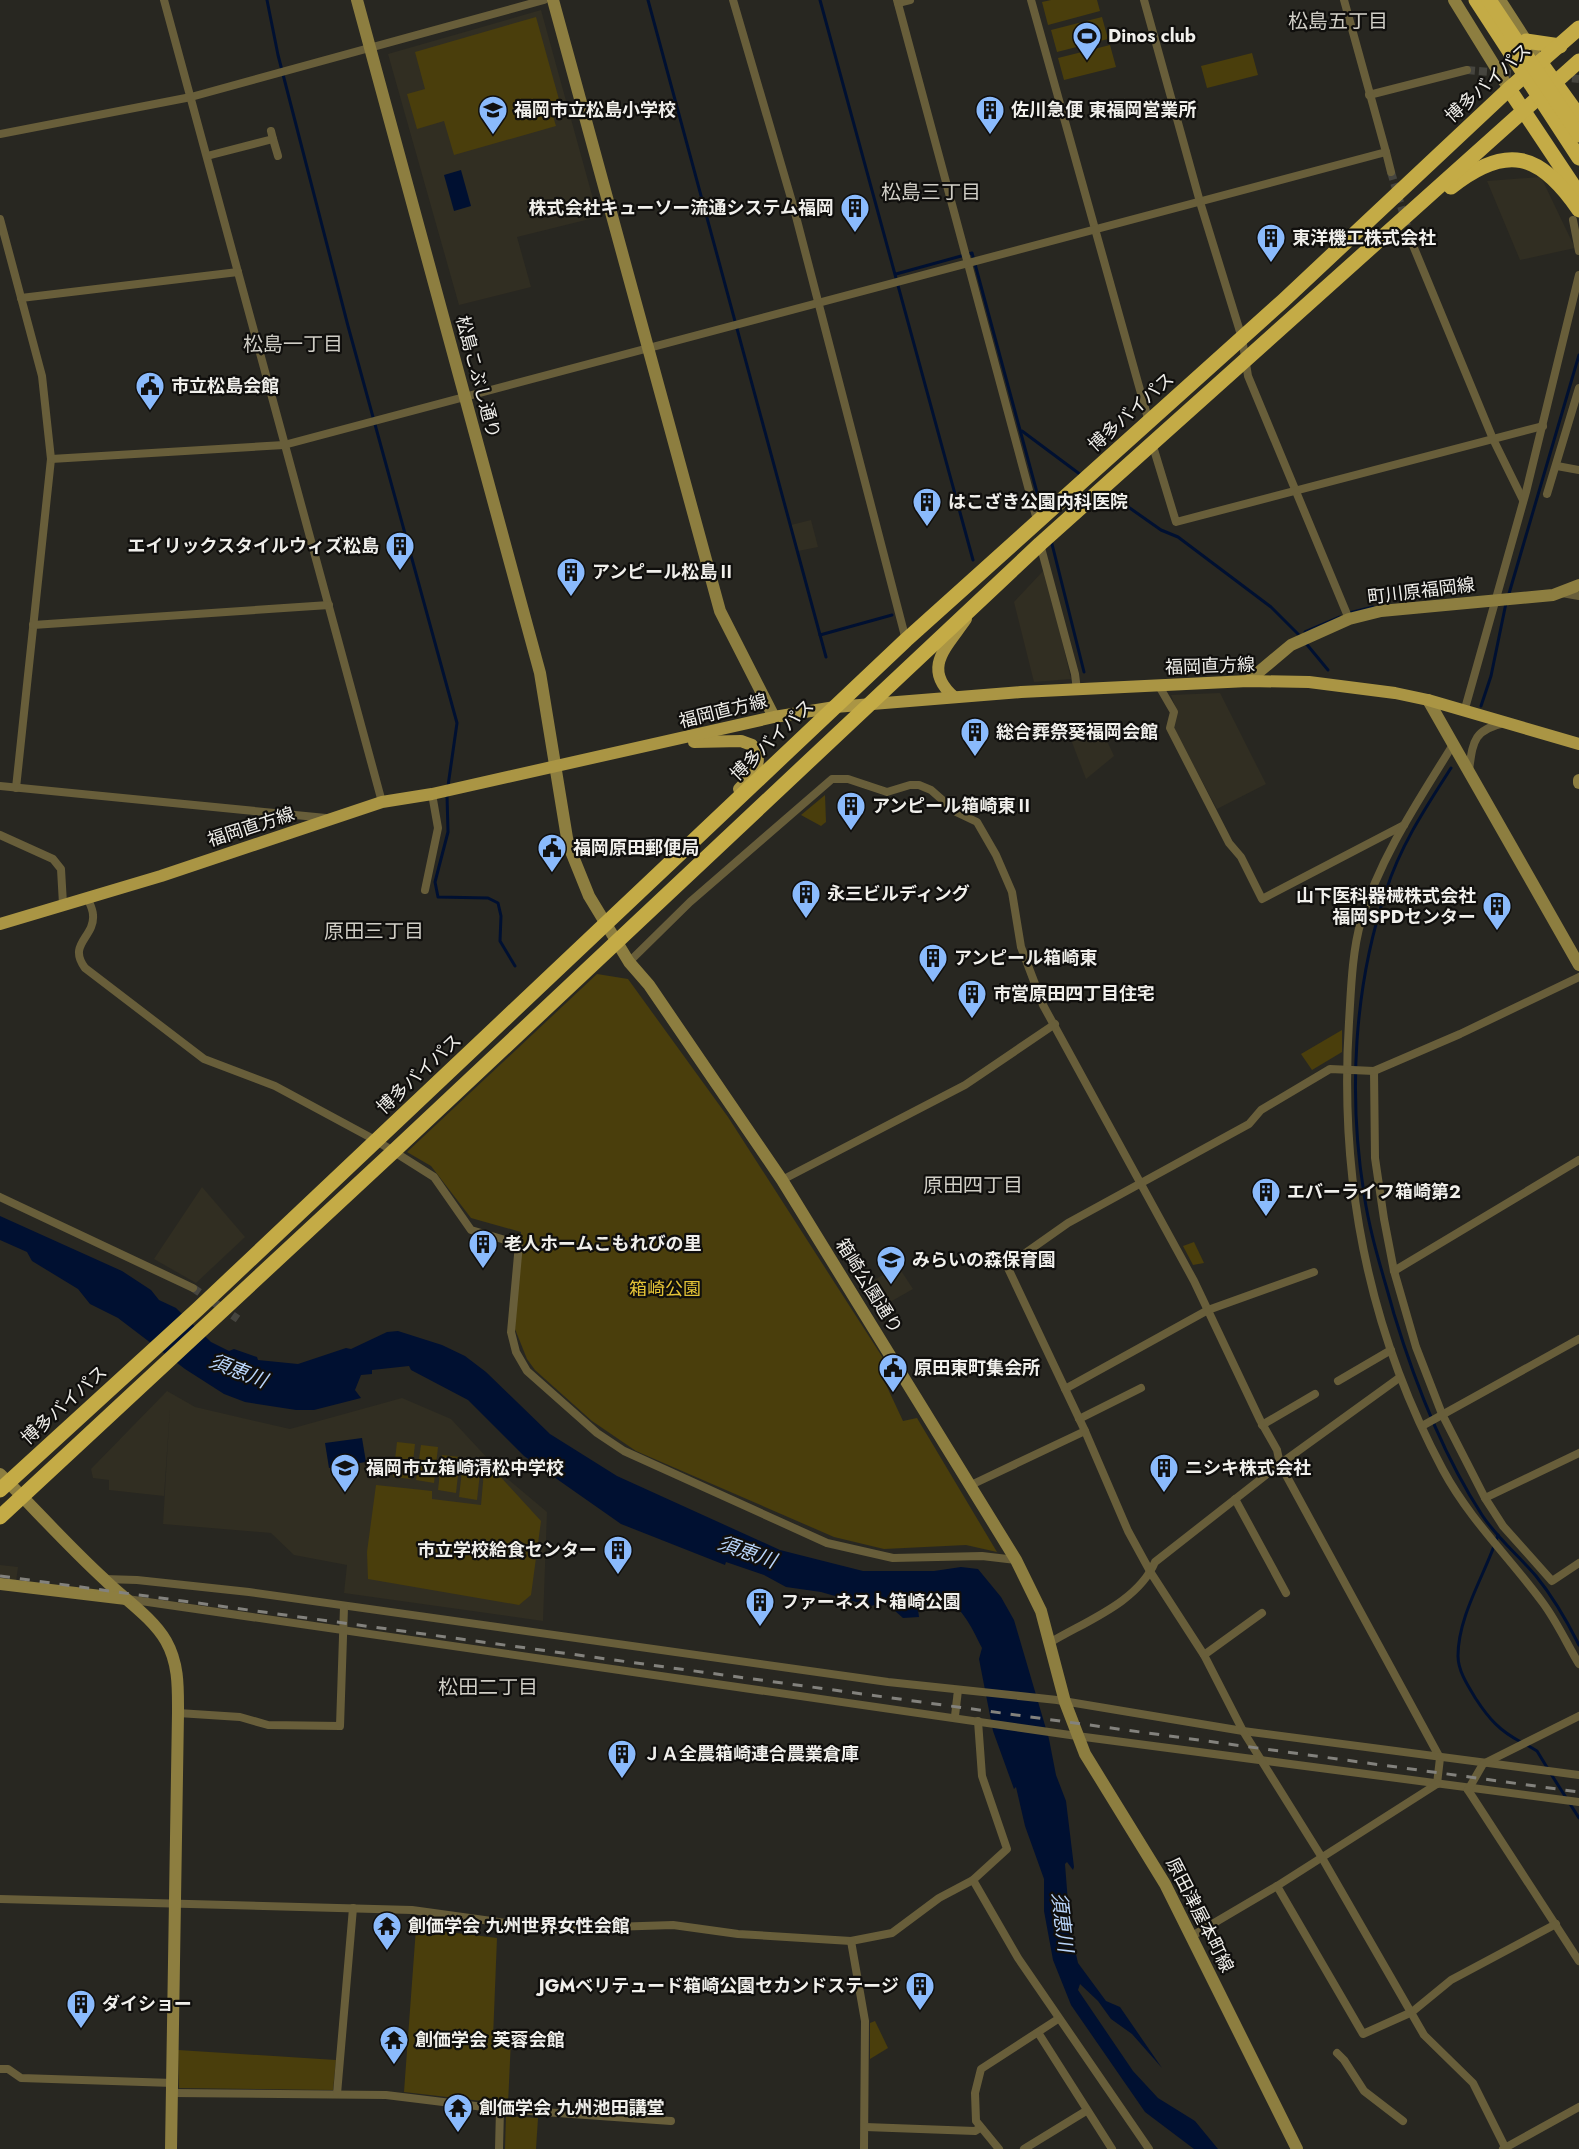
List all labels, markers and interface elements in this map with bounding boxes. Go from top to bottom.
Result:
district label: 松島五丁目 [1288,7,1388,36]
sports icon: Dinos club [1071,20,1103,62]
place label: Dinos club [1108,23,1196,49]
street label: 博多バイパス [1439,37,1537,129]
school or university icon: 福岡市立松島小学校 [477,94,509,136]
building icon: 佐川急便 東福岡営業所 [974,94,1006,136]
place label: 福岡市立松島小学校 [514,97,676,123]
place label: 佐川急便 東福岡営業所 [1011,97,1196,123]
district label: 松島三丁目 [881,178,981,207]
building icon: 株式会社キューソー流通システム福岡 [839,192,871,234]
place label: 株式会社キューソー流通システム福岡 [529,195,834,221]
building icon: 東洋機工株式会社 [1255,222,1287,264]
place label: 東洋機工株式会社 [1292,225,1436,251]
street label: 松島こぶし通り [449,313,507,441]
district label: 松島一丁目 [243,330,343,359]
street label: 博多バイパス [1082,366,1180,458]
public building icon: 市立松島会館 [134,370,166,412]
place label: 市立松島会館 [171,373,279,399]
building icon: はこざき公園内科医院 [911,486,943,528]
place label: はこざき公園内科医院 [948,489,1128,515]
building icon: エイリックスタイルウィズ松島 [384,530,416,572]
place label: エイリックスタイルウィズ松島 [128,533,379,559]
building icon: アンピール松島Ⅱ [555,556,587,598]
place label: アンピール松島Ⅱ [592,559,735,585]
street label: 町川原福岡線 [1366,572,1476,610]
street label: 福岡直方線 [1165,651,1255,681]
street label: 福岡直方線 [676,687,770,735]
street label: 博多バイパス [724,693,820,787]
building icon: 総合葬祭葵福岡会館 [959,716,991,758]
place label: 総合葬祭葵福岡会館 [996,719,1158,745]
building icon: アンピール箱崎東Ⅱ [835,790,867,832]
place label: アンピール箱崎東Ⅱ [872,793,1033,819]
street label: 福岡直方線 [204,801,298,853]
public building icon: 福岡原田郵便局 [536,832,568,874]
place label: 福岡原田郵便局 [573,835,699,861]
building icon: 永三ビルディング [790,878,822,920]
place label: 永三ビルディング [827,881,970,907]
place label: 山下医科器械株式会社 福岡SPDセンター [1296,883,1476,930]
building icon: 山下医科器械株式会社 福岡SPDセンター [1481,890,1513,932]
district label: 原田三丁目 [324,917,424,946]
building icon: アンピール箱崎東 [917,942,949,984]
place label: アンピール箱崎東 [954,945,1097,971]
building icon: 市営原田四丁目住宅 [956,978,988,1020]
place label: 市営原田四丁目住宅 [993,981,1155,1007]
street label: 博多バイパス [371,1028,467,1120]
district label: 原田四丁目 [923,1171,1023,1200]
building icon: エバーライフ箱崎第２ [1250,1176,1282,1218]
place label: エバーライフ箱崎第２ [1287,1179,1461,1205]
building icon: 老人ホームこもれびの里 [467,1228,499,1270]
place label: 老人ホームこもれびの里 [504,1231,701,1257]
street label: 箱崎公園通り [829,1233,909,1339]
school or university icon: みらいの森保育園 [875,1244,907,1286]
place label: みらいの森保育園 [912,1247,1056,1273]
park label: 箱崎公園 [629,1276,701,1302]
water label: 須恵川 [205,1347,273,1396]
public building icon: 原田東町集会所 [877,1352,909,1394]
place label: 原田東町集会所 [914,1355,1040,1381]
street label: 博多バイパス [15,1359,113,1451]
school or university icon: 福岡市立箱崎清松中学校 [329,1452,361,1494]
building icon: ニシキ株式会社 [1148,1452,1180,1494]
place label: 福岡市立箱崎清松中学校 [366,1455,564,1481]
place label: ニシキ株式会社 [1185,1455,1311,1481]
water label: 須恵川 [714,1529,782,1576]
building icon: 市立学校給食センター [602,1534,634,1576]
place label: 市立学校給食センター [417,1537,597,1563]
building icon: ファーネスト箱崎公園 [744,1586,776,1628]
place label: ファーネスト箱崎公園 [781,1589,961,1615]
district label: 松田二丁目 [438,1673,538,1702]
building icon: ＪＡ全農箱崎連合農業倉庫 [606,1738,638,1780]
place label: ＪＡ全農箱崎連合農業倉庫 [643,1741,859,1767]
street label: 原田津屋本町線 [1160,1853,1240,1977]
water label: 須恵川 [1044,1890,1080,1956]
temple icon: 創価学会 九州世界女性会館 [371,1910,403,1952]
place label: 創価学会 九州世界女性会館 [408,1913,629,1939]
building icon: JGMベリテュード箱崎公園セカンドステージ [904,1970,936,2012]
place label: JGMベリテュード箱崎公園セカンドステージ [536,1973,899,1999]
building icon: ダイショー [65,1988,97,2030]
place label: ダイショー [102,1991,192,2017]
temple icon: 創価学会 芙蓉会館 [378,2024,410,2066]
place label: 創価学会 芙蓉会館 [415,2027,564,2053]
temple icon: 創価学会 九州池田講堂 [442,2092,474,2134]
place label: 創価学会 九州池田講堂 [479,2095,664,2121]

